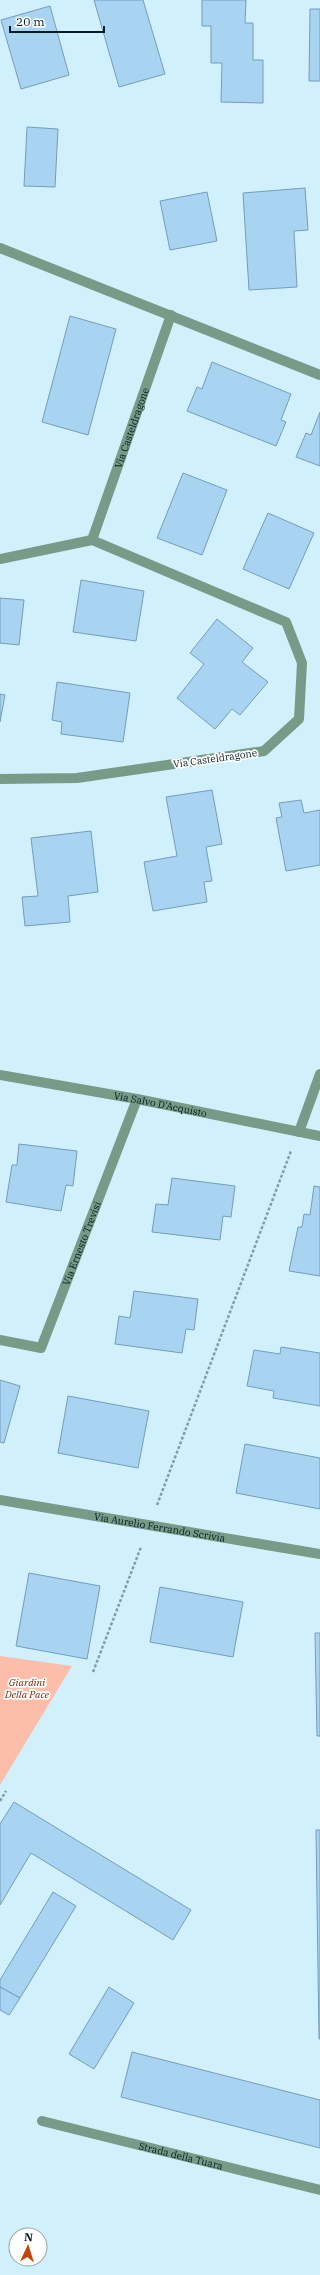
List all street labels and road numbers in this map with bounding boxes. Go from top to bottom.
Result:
street label: Via Casteldragone [112,386,152,470]
street label: Via Casteldragone [172,746,258,771]
street label: Via Salvo D'Acquisto [113,1089,208,1120]
street label: Via Ernesto Trevisi [60,1200,104,1287]
street label: Via Aurelio Ferrando Scrivia [93,1510,227,1545]
street label: Strada della Tuara [137,2139,225,2173]

